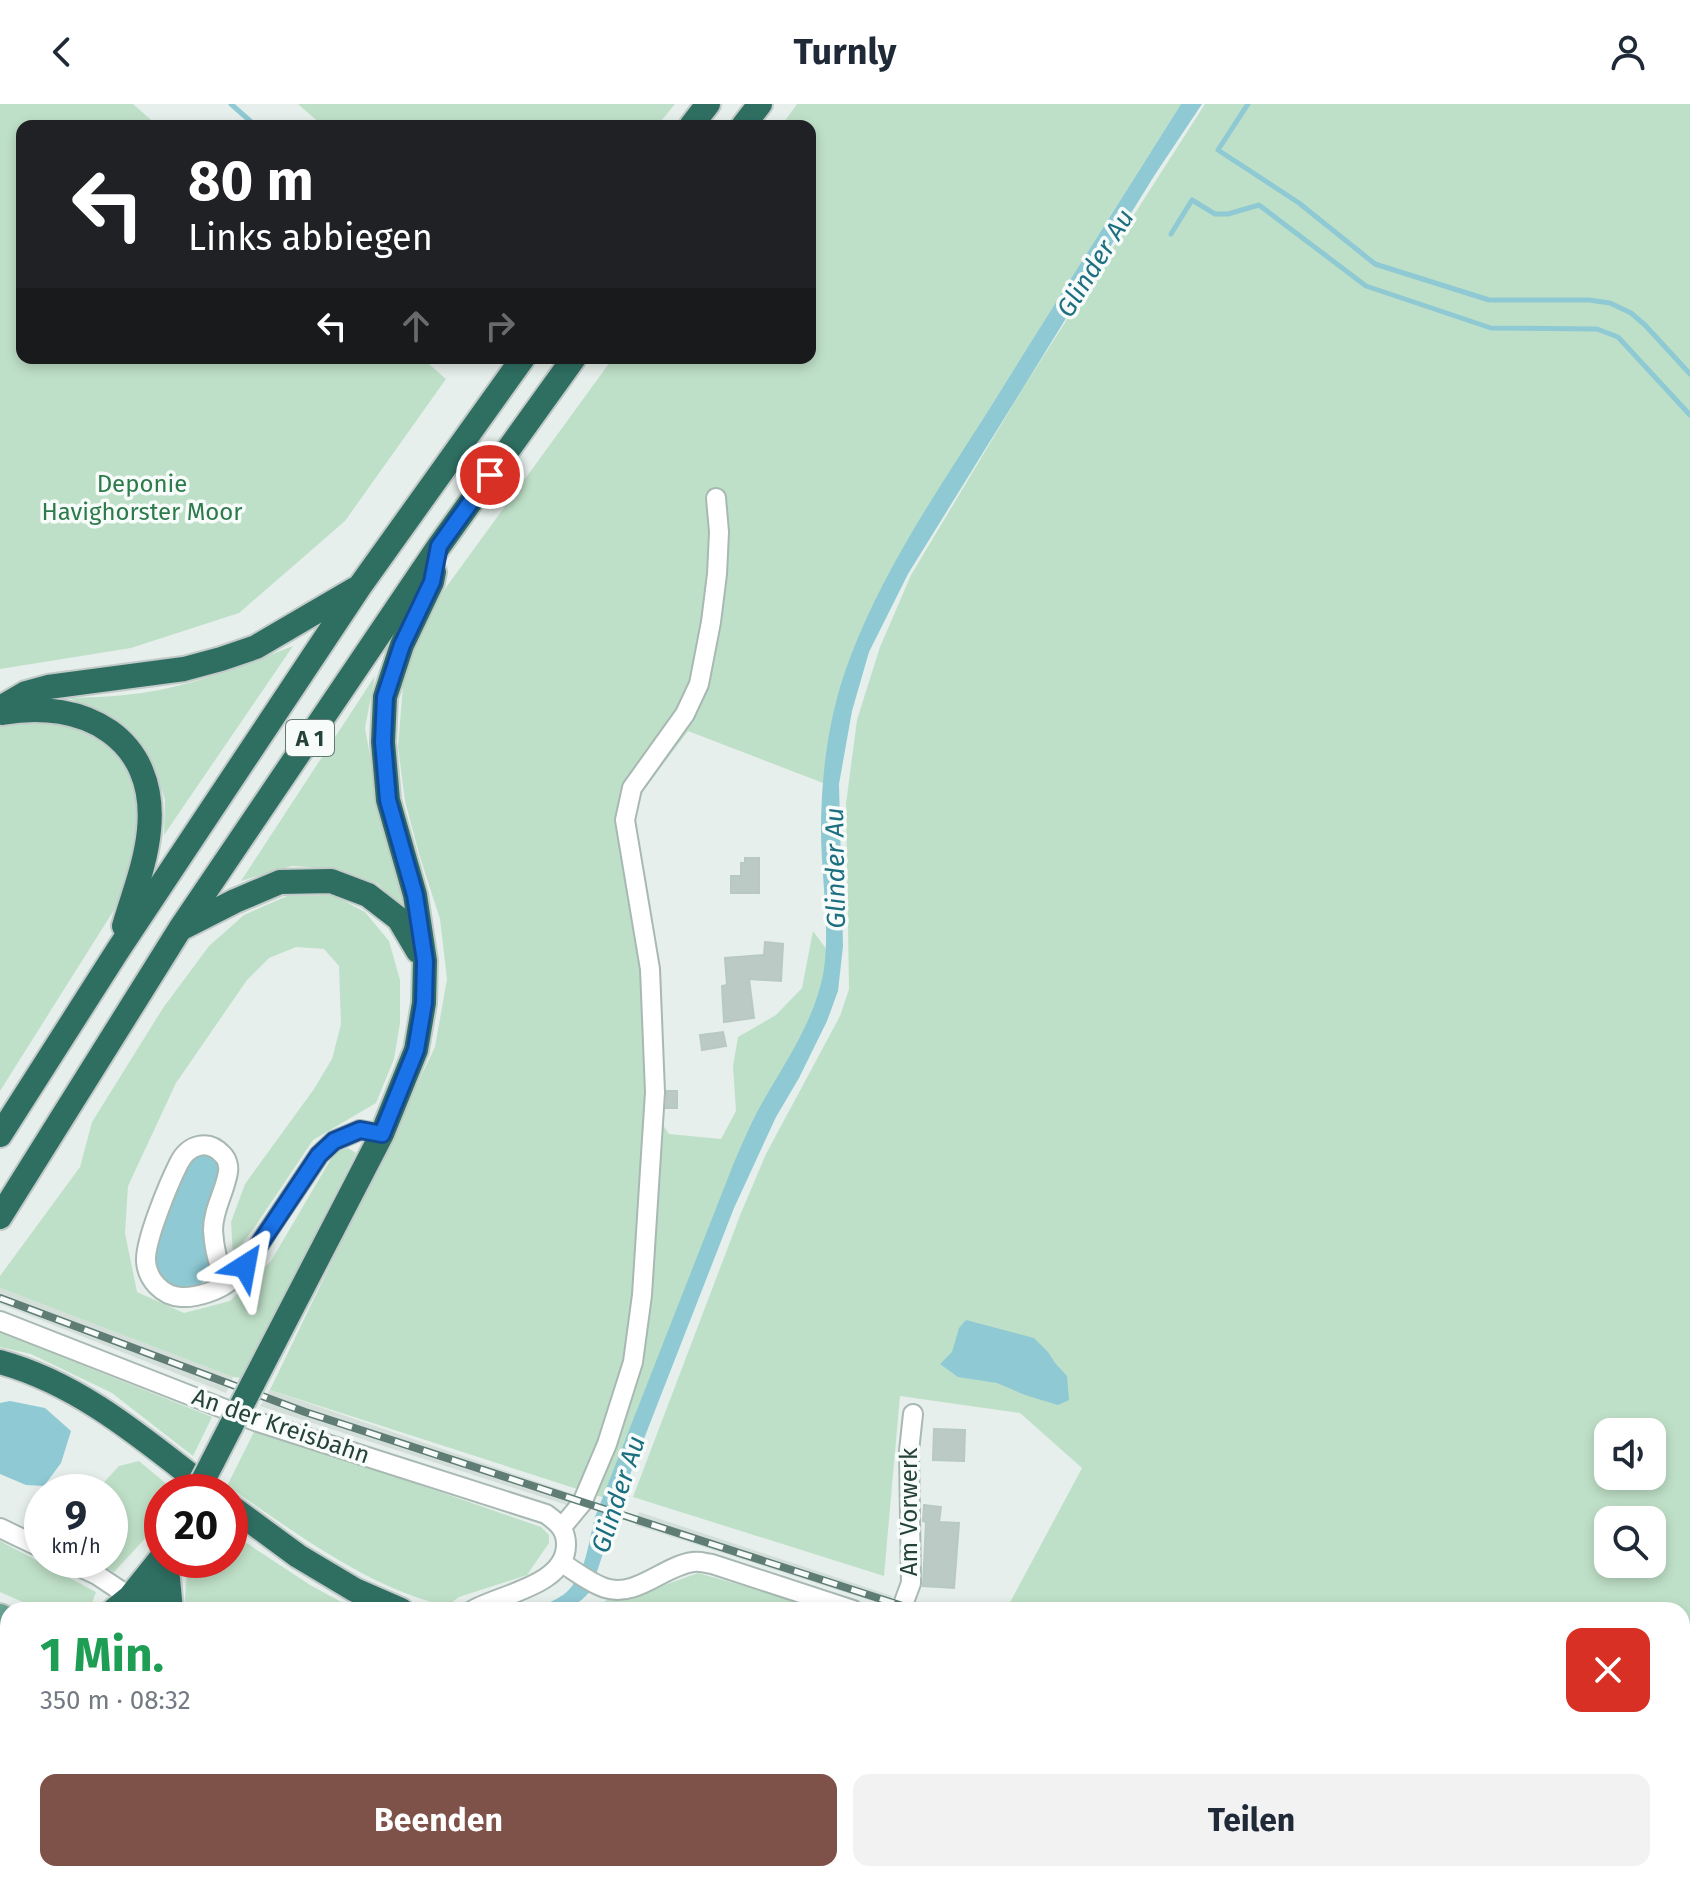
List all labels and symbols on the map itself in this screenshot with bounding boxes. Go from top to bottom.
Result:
water label: Glinder Au [1050,204,1141,323]
pin [456,441,524,509]
park label: Deponie Havighorster Moor [41,470,243,526]
road number: A 1 [286,720,334,756]
water label: Glinder Au [819,807,852,929]
position arrow [203,1224,287,1308]
street label: An der Kreisbahn [188,1382,374,1470]
water label: Glinder Au [585,1432,652,1557]
street label: Am Vorwerk [895,1447,923,1576]
speed limit sign: 20 [144,1474,248,1578]

